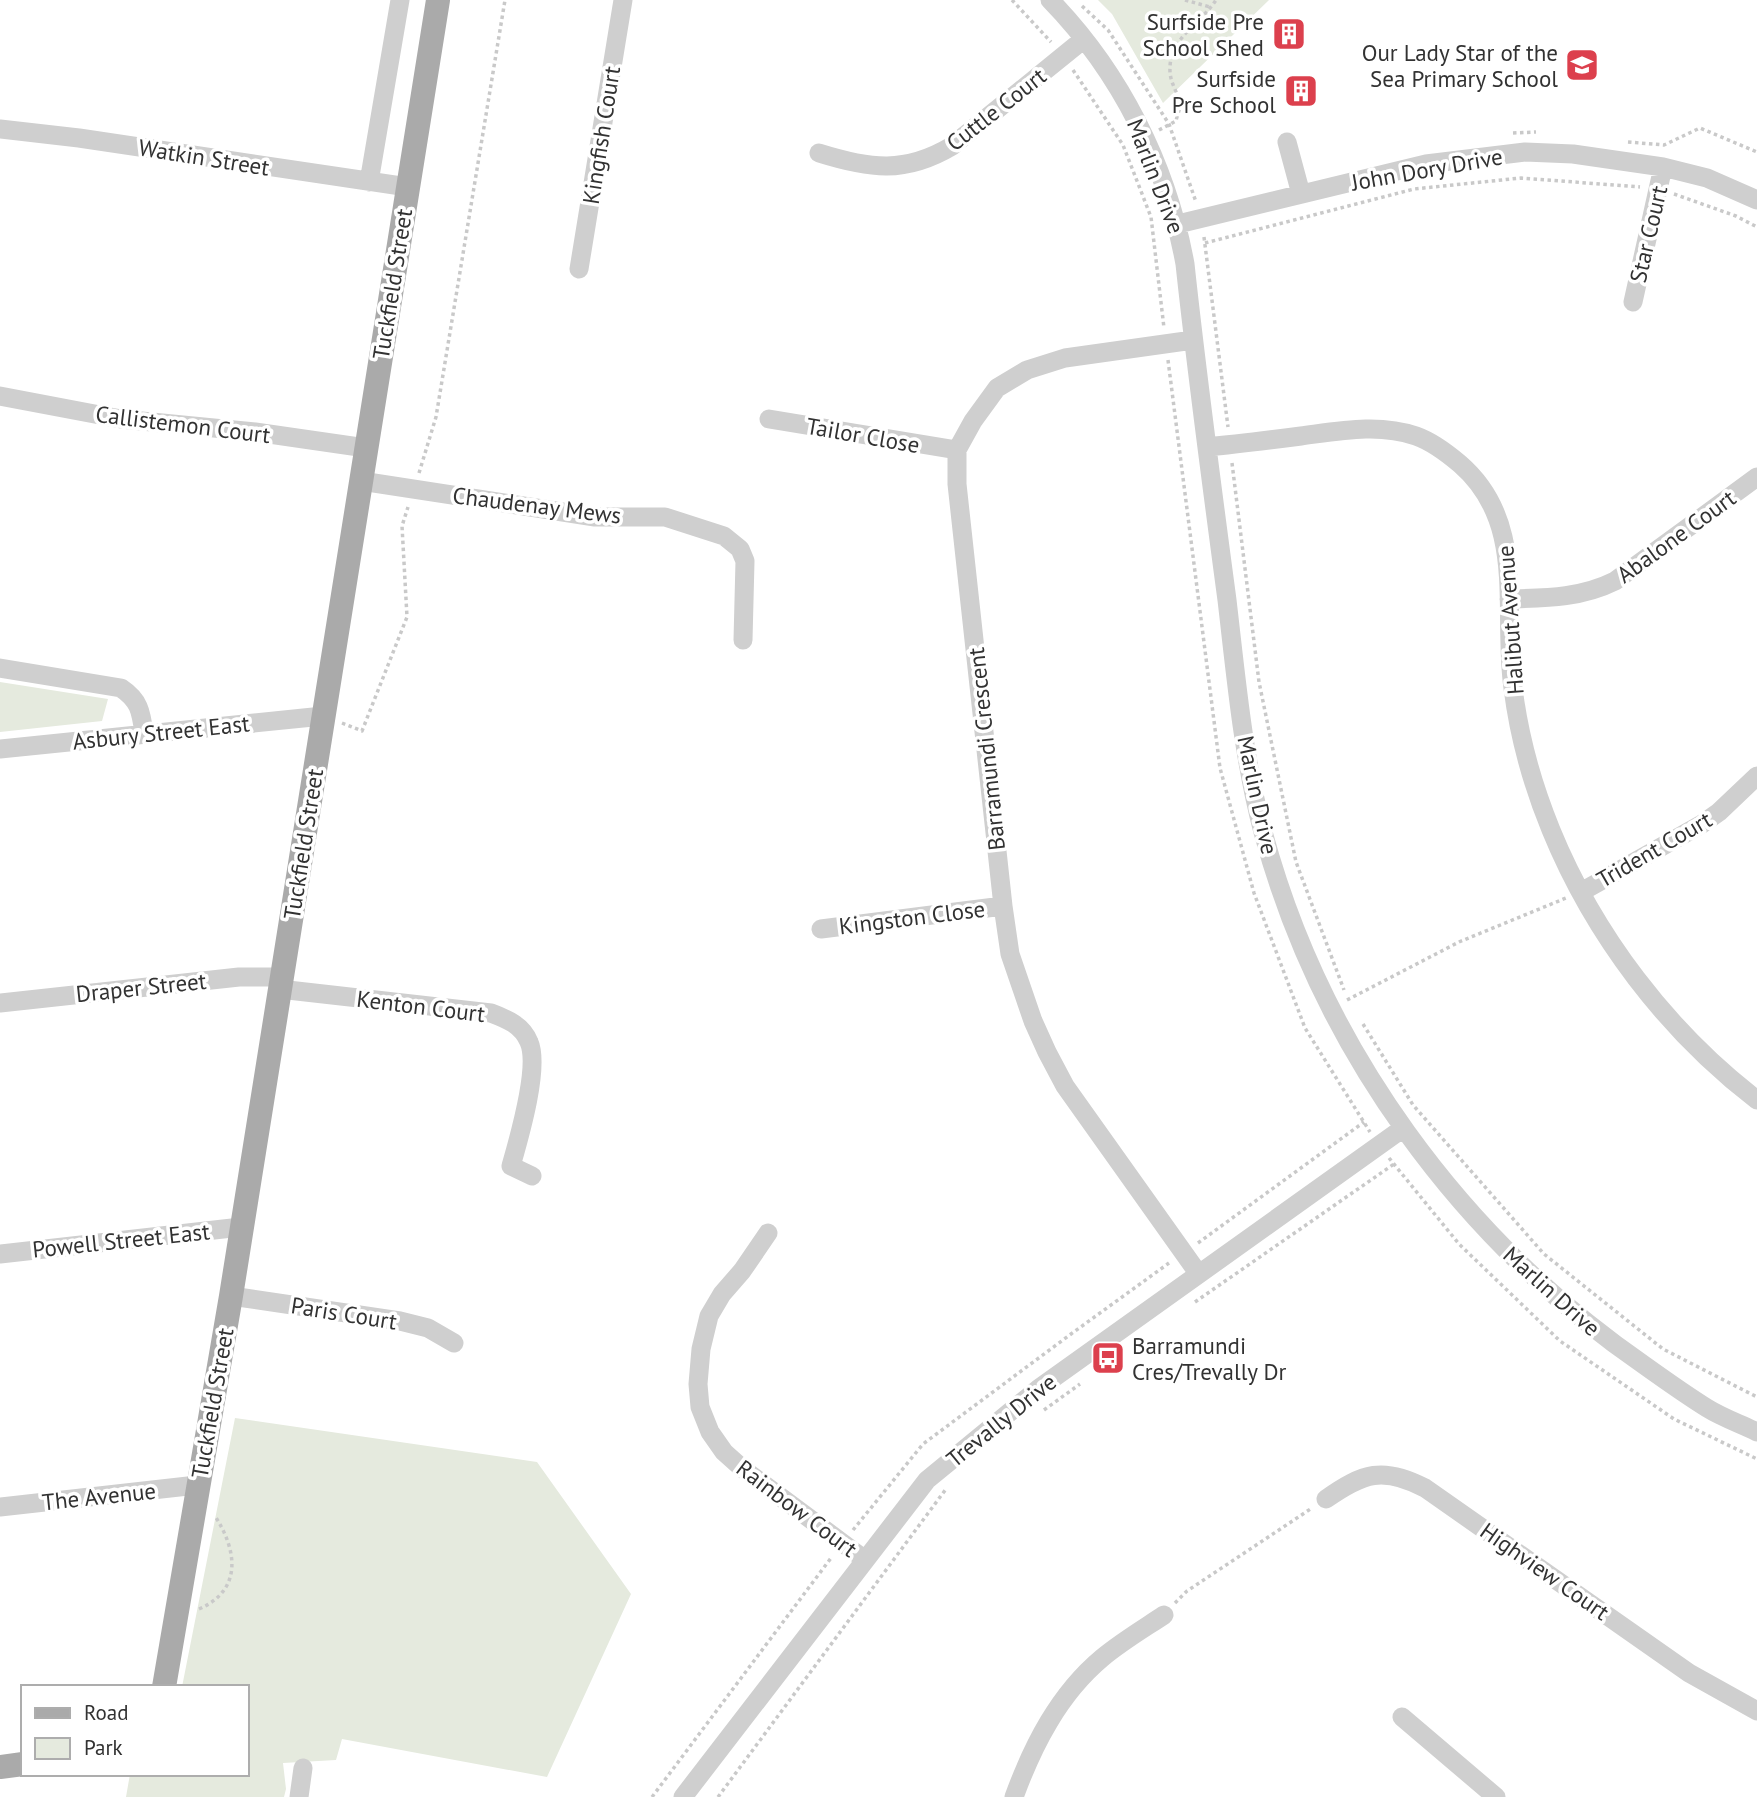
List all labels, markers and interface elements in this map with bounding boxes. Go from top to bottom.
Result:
place label: Surfside Pre School Shed [1142,7,1264,62]
building icon: Surfside Pre School Shed [1270,15,1308,53]
place label: Our Lady Star of the Sea Primary School [1362,38,1558,93]
school or university icon: Our Lady Star of the Sea Primary School [1563,46,1601,84]
street label: Cuttle Court [940,61,1052,157]
street label: Kingfish Court [576,64,626,206]
place label: Surfside Pre School [1172,64,1276,119]
building icon: Surfside Pre School [1282,72,1320,110]
street label: Marlin Drive [1121,115,1191,237]
street label: Watkin Street [137,132,272,182]
street label: John Dory Drive [1348,141,1505,197]
street label: Star Court [1623,182,1673,285]
street label: Tuckfield Street [366,206,418,361]
street label: Callistemon Court [94,399,272,449]
street label: Tailor Close [804,411,922,459]
street label: Chaudenay Mews [451,480,623,530]
street label: Abalone Court [1611,483,1741,589]
street label: Halibut Avenue [1490,544,1530,696]
street label: Barramundi Crescent [961,646,1011,852]
street label: Asbury Street East [71,708,251,756]
street label: Marlin Drive [1231,733,1285,857]
street label: Tuckfield Street [277,766,329,921]
street label: Trident Court [1591,804,1717,894]
street label: Kingston Close [837,894,987,940]
street label: Draper Street [74,966,208,1008]
street label: Kenton Court [355,984,487,1028]
street label: Powell Street East [31,1216,211,1264]
street label: Marlin Drive [1497,1240,1607,1342]
street label: Paris Court [289,1290,399,1336]
street label: Tuckfield Street [185,1325,240,1480]
place label: Barramundi Cres/Trevally Dr [1132,1331,1286,1386]
bus stop icon: Barramundi Cres/Trevally Dr [1089,1339,1127,1377]
street label: Trevally Drive [940,1367,1062,1473]
street label: Rainbow Court [731,1453,863,1563]
street label: The Avenue [41,1476,157,1516]
street label: Highview Court [1475,1516,1615,1626]
legend [21,1685,248,1776]
text: Road [84,1699,128,1726]
text: Park [84,1734,123,1761]

